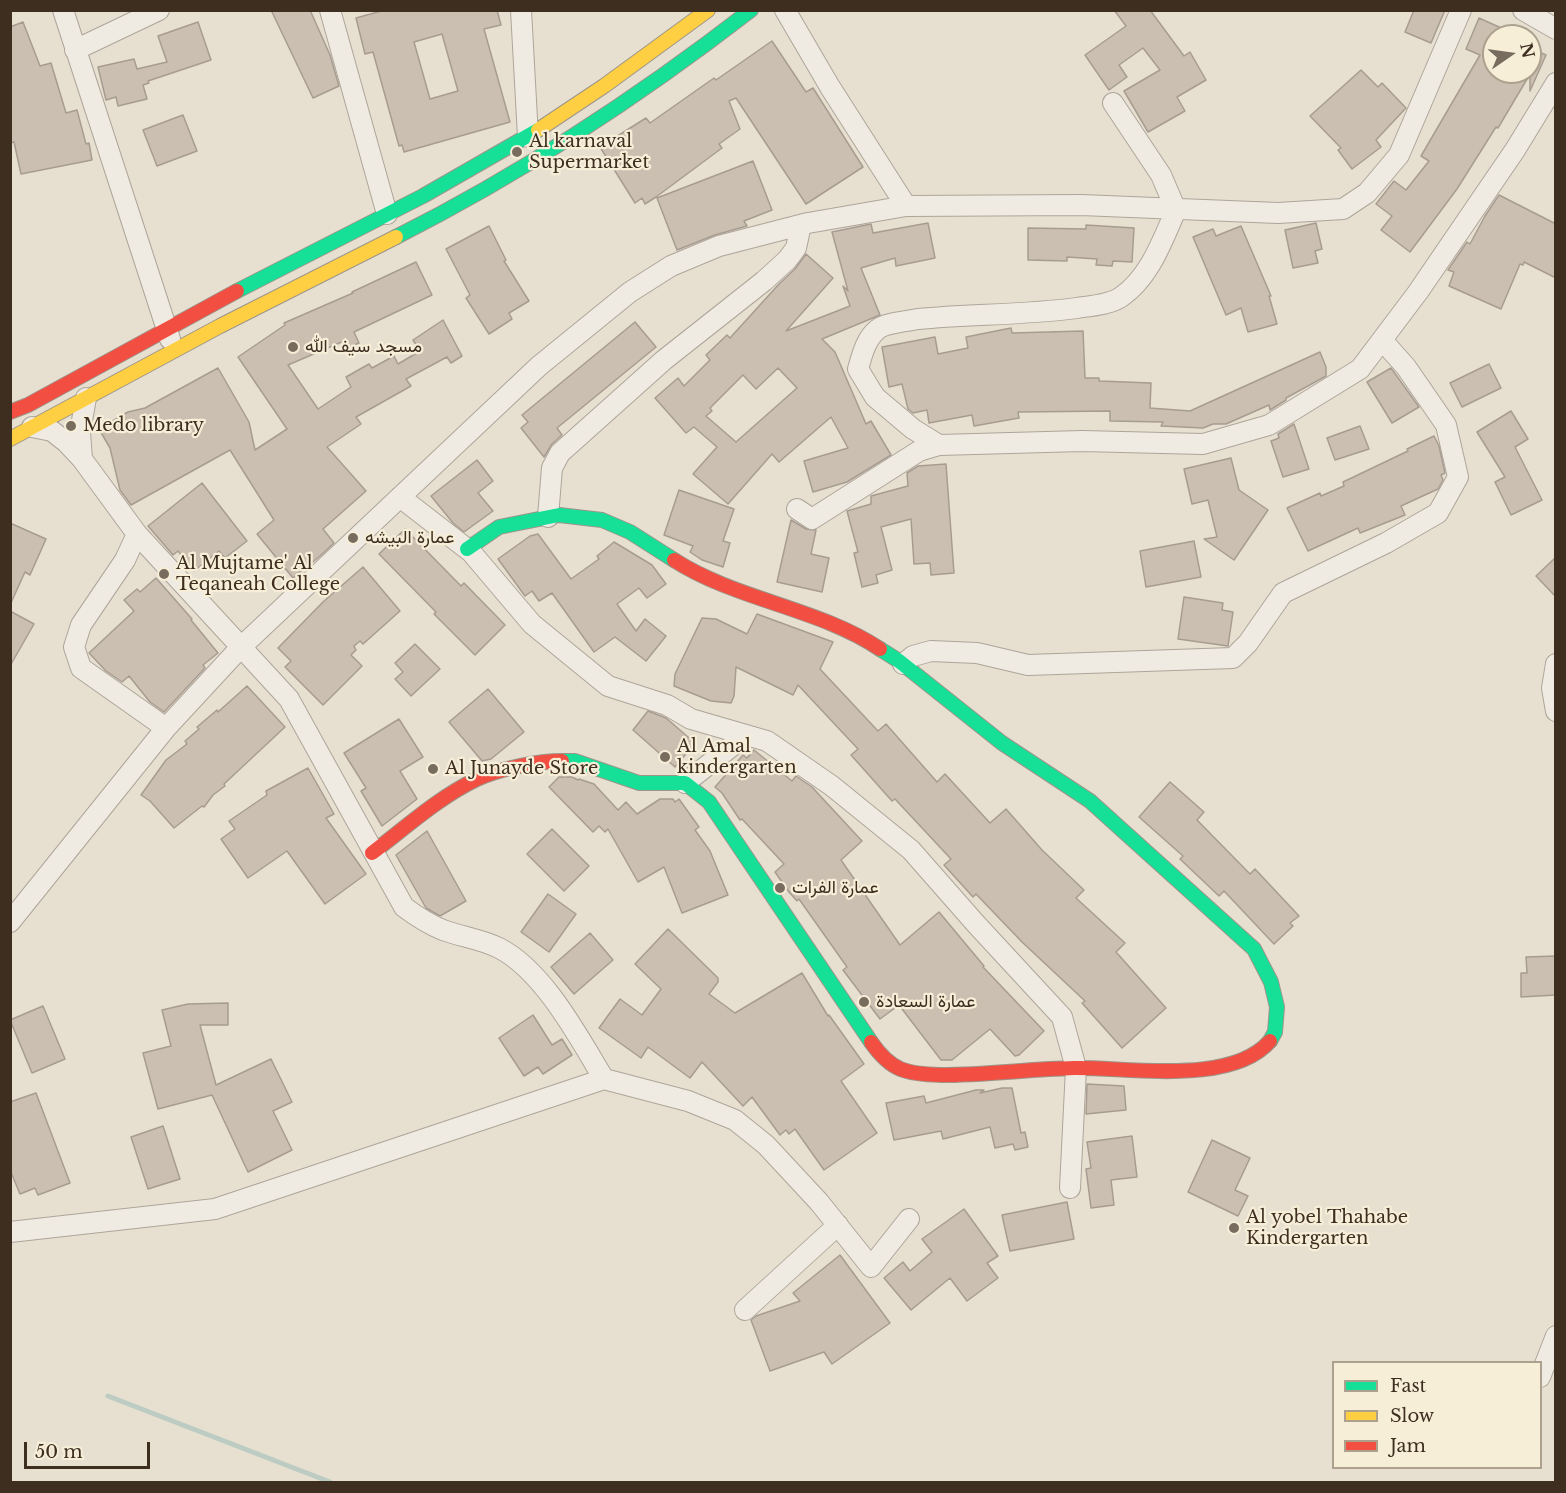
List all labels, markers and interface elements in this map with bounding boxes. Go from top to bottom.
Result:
north arrow [1482,24,1542,84]
text: N [1516,41,1539,60]
place label: Al karnaval Supermarket [529,131,649,174]
marker: Al karnaval Supermarket [510,145,524,159]
place label: مسجد سيف الله [305,336,422,358]
marker: مسجد سيف الله [286,340,300,354]
place label: Medo library [83,415,204,437]
marker: Medo library [64,419,78,433]
place label: عمارة البيشه [365,527,454,549]
marker: عمارة البيشه [346,531,360,545]
place label: Al Mujtame' Al Teqaneah College [176,553,340,596]
marker: Al Mujtame' Al Teqaneah College [157,567,171,581]
place label: Al Amal kindergarten [677,736,797,778]
marker: Al Amal kindergarten [658,750,672,764]
place label: Al Junayde Store [445,758,598,780]
marker: Al Junayde Store [426,762,440,776]
place label: عمارة الفرات [792,877,879,899]
marker: عمارة الفرات [773,881,787,895]
place label: عمارة السعادة [876,991,975,1013]
marker: عمارة السعادة [857,995,871,1009]
place label: Al yobel Thahabe Kindergarten [1246,1207,1408,1250]
marker: Al yobel Thahabe Kindergarten [1227,1221,1241,1235]
legend [1332,1361,1542,1469]
text: Fast [1390,1375,1426,1397]
text: Slow [1390,1405,1434,1427]
scale bar [27,1430,153,1468]
text: Jam [1390,1435,1426,1457]
text: 50 m [35,1441,83,1463]

